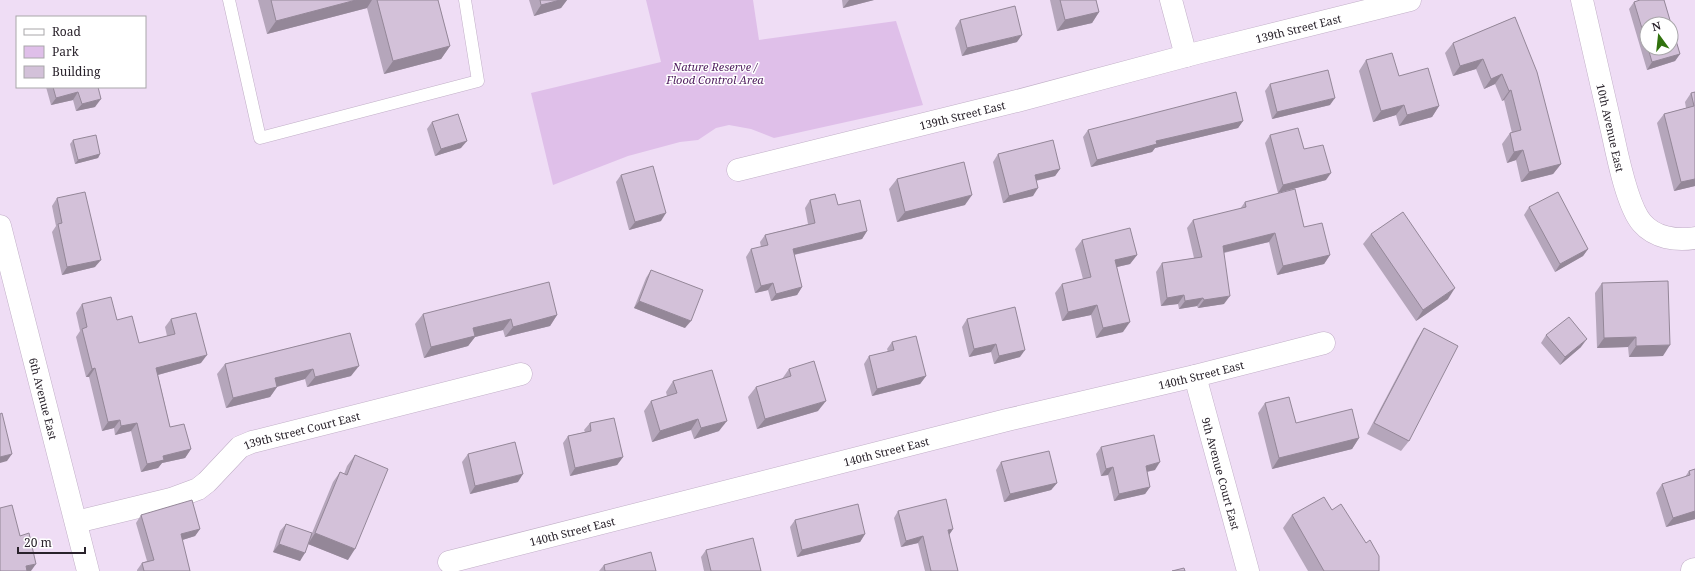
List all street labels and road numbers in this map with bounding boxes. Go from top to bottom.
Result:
street label: 139th Street East [1254,10,1343,46]
street label: 10th Avenue East [1594,82,1628,173]
street label: 139th Street East [918,97,1007,132]
street label: 6th Avenue East [26,356,62,441]
street label: 140th Street East [1157,356,1245,392]
street label: 139th Street Court East [241,408,361,452]
street label: 9th Avenue Court East [1199,415,1244,532]
street label: 140th Street East [842,433,931,469]
street label: 140th Street East [528,513,617,549]

